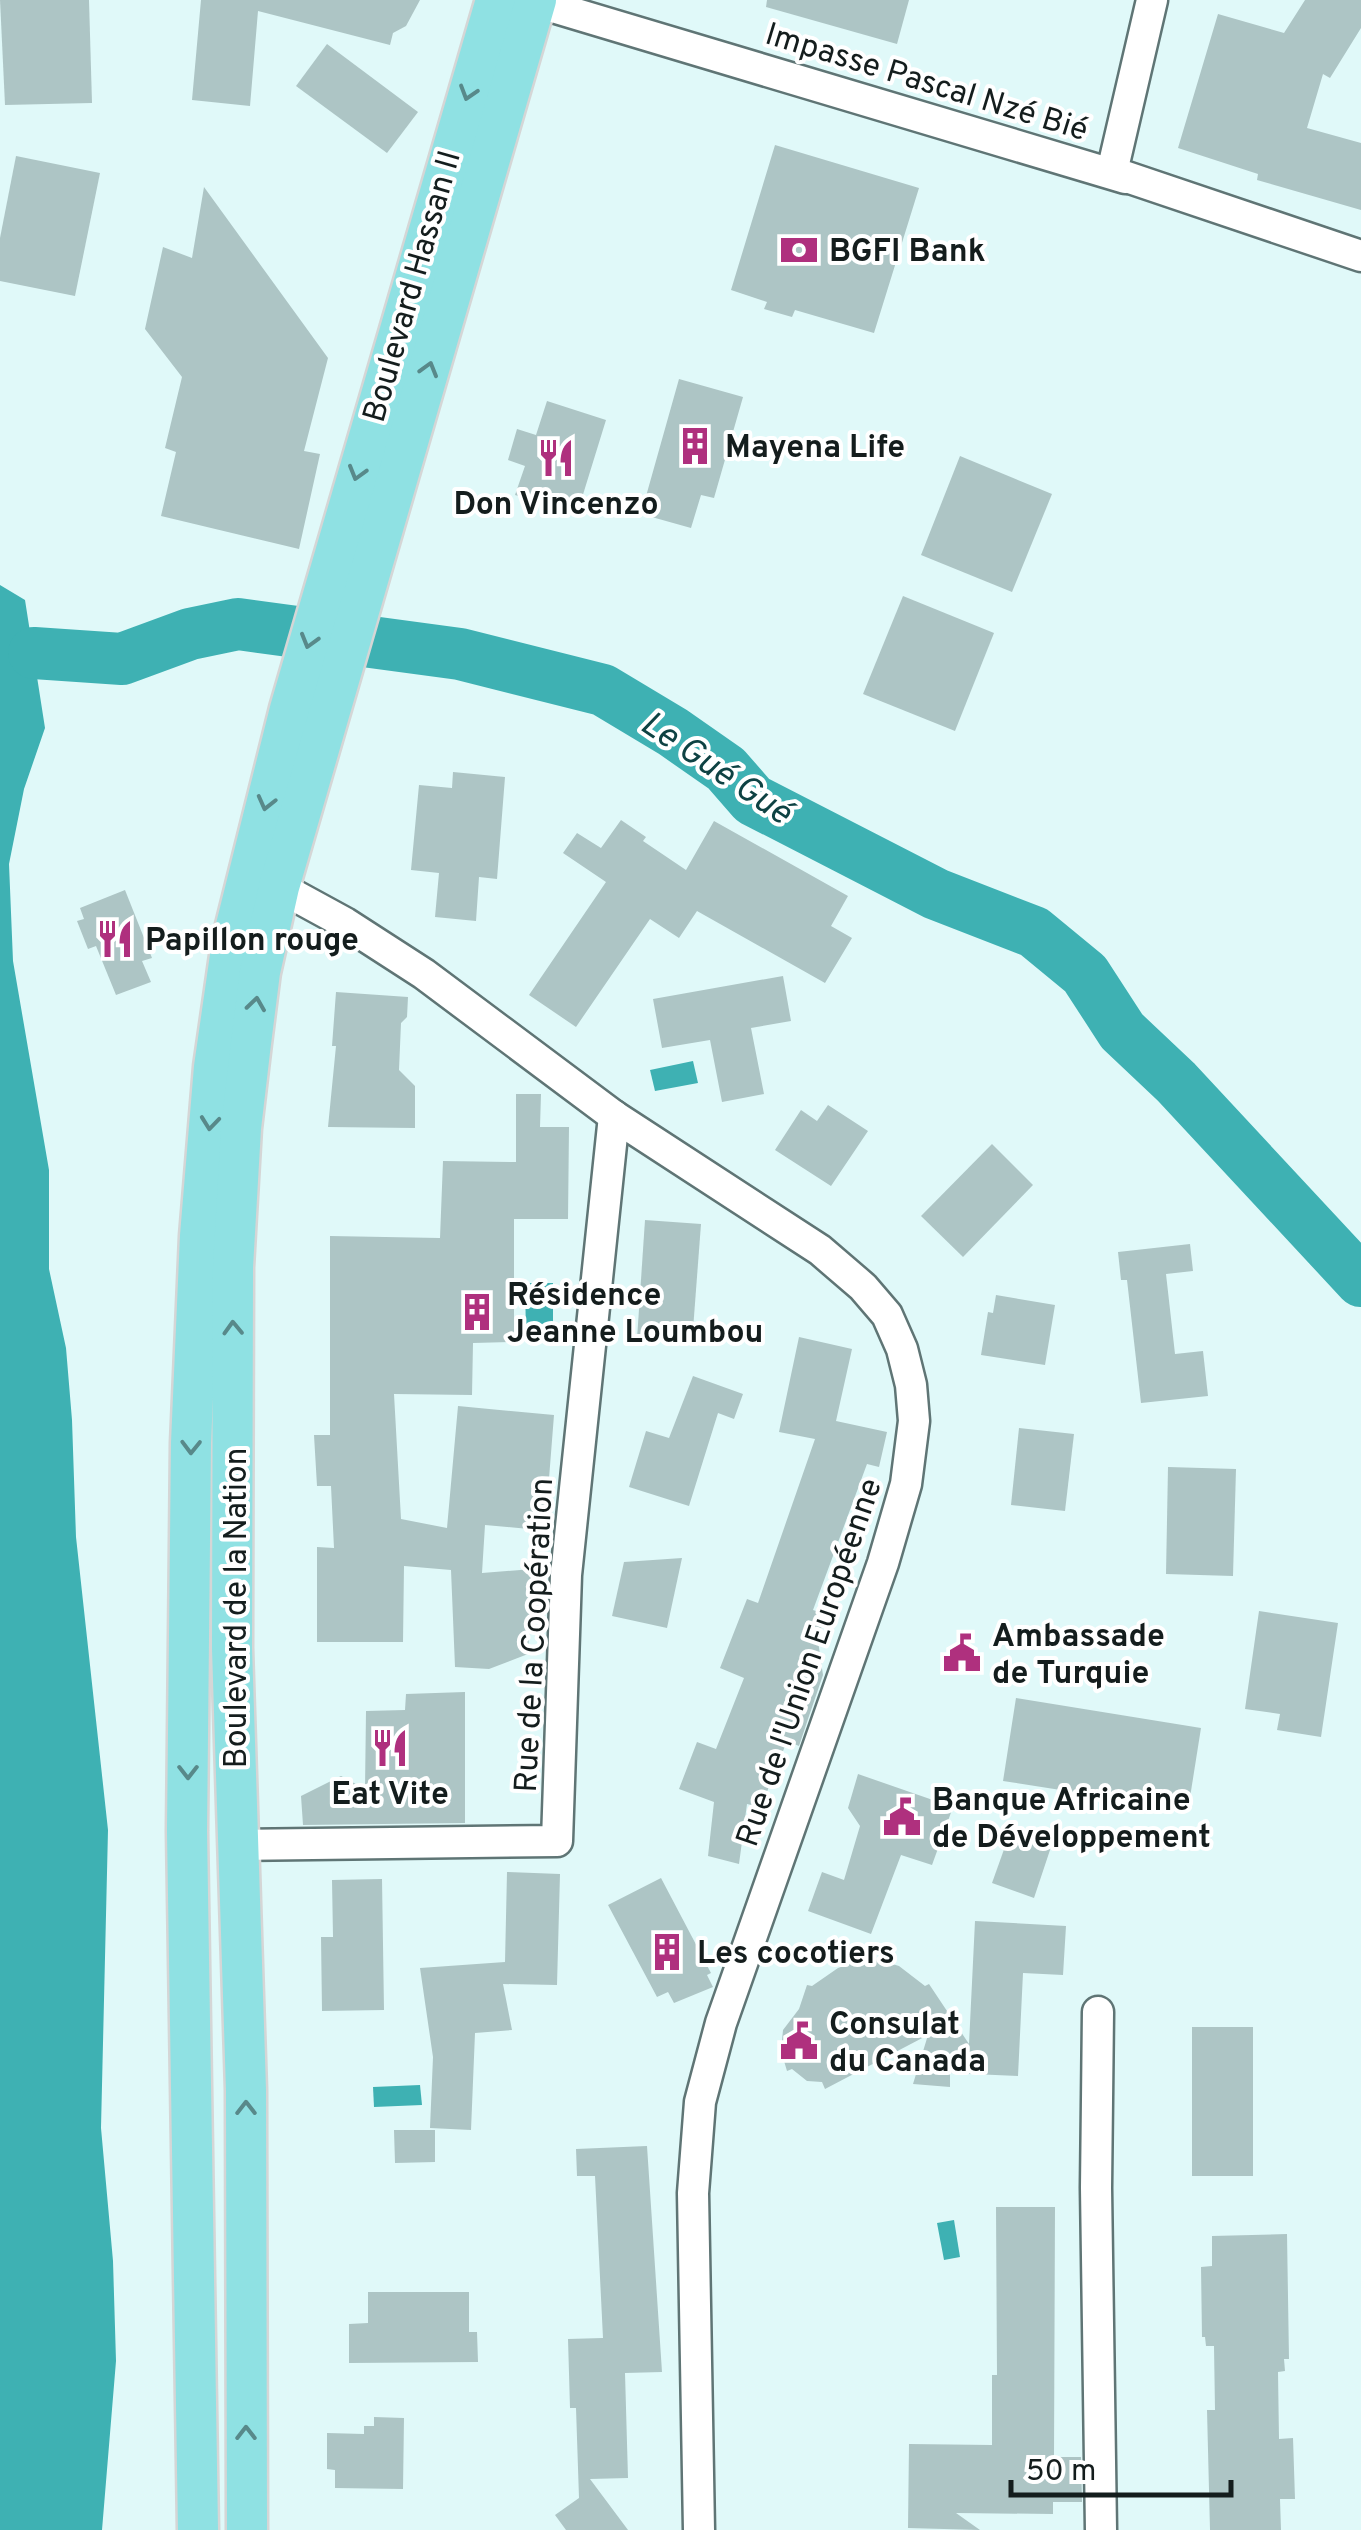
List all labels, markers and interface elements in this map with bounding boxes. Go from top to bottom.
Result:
street label: Impasse Pascal Nzé Bié [760,16,1092,152]
one-way arrow [459,84,480,101]
street label: Boulevard Hassan II [356,146,472,427]
bank icon: BGFI Bank [778,229,820,271]
place label: BGFI Bank [829,233,986,273]
one-way arrow [417,361,438,378]
building icon: Mayena Life [674,425,716,467]
place label: Mayena Life [725,429,905,469]
restaurant icon: Don Vincenzo [535,437,577,479]
one-way arrow [348,463,369,481]
place label: Don Vincenzo [453,486,659,526]
one-way arrow [300,632,321,649]
water label: Le Gué Gué [631,703,802,838]
one-way arrow [256,794,277,811]
restaurant icon: Papillon rouge [94,918,136,960]
place label: Papillon rouge [145,922,359,962]
one-way arrow [245,996,266,1012]
one-way arrow [199,1115,221,1131]
place label: Résidence Jeanne Loumbou [507,1277,764,1354]
building icon: Résidence Jeanne Loumbou [456,1291,498,1333]
one-way arrow [223,1319,244,1335]
one-way arrow [180,1440,202,1456]
street label: Boulevard de la Nation [218,1447,258,1769]
street label: Rue de l'Union Européenne [729,1474,893,1852]
street label: Rue de la Coopération [508,1477,564,1794]
place label: Ambassade de Turquie [992,1618,1165,1695]
public building icon: Ambassade de Turquie [941,1632,983,1674]
restaurant icon: Eat Vite [369,1727,411,1769]
one-way arrow [177,1766,199,1781]
place label: Eat Vite [331,1776,449,1816]
place label: Banque Africaine de Développement [932,1782,1211,1859]
public building icon: Banque Africaine de Développement [881,1796,923,1838]
building icon: Les cocotiers [646,1931,688,1973]
place label: Les cocotiers [697,1935,895,1975]
place label: Consulat du Canada [829,2006,986,2083]
public building icon: Consulat du Canada [778,2020,820,2062]
one-way arrow [235,2099,257,2114]
one-way arrow [235,2424,257,2440]
scale bar [1011,2435,1231,2497]
text: 50 m [1026,2454,1096,2491]

